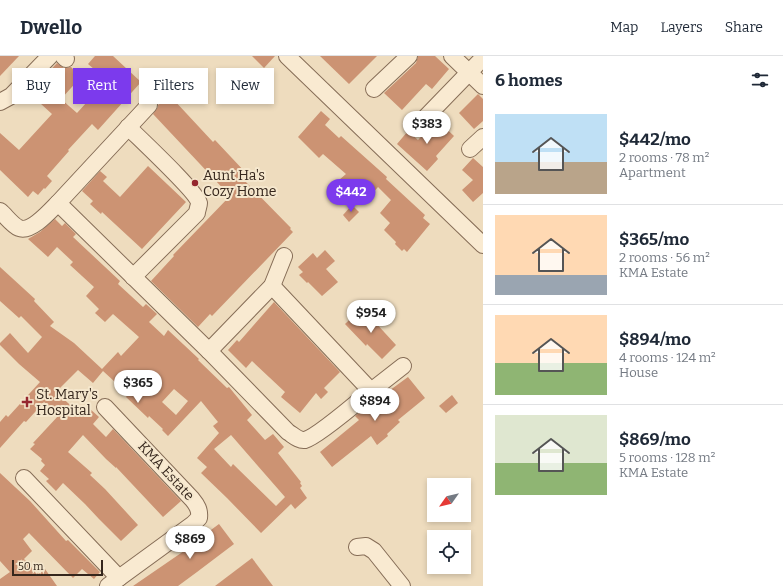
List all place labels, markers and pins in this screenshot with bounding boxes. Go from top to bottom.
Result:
pin: $383 [403,111,451,145]
place label: Aunt Ha's Cozy Home [203,167,276,200]
marker: Aunt Ha's Cozy Home [190,178,200,188]
pin: $442 [327,179,375,213]
pin: $954 [347,300,395,334]
pin: $365 [114,370,162,404]
place label: St. Mary's Hospital [36,386,98,419]
pin: $894 [351,388,399,422]
marker: St. Mary's Hospital [21,396,33,408]
pin: $869 [166,526,214,560]

